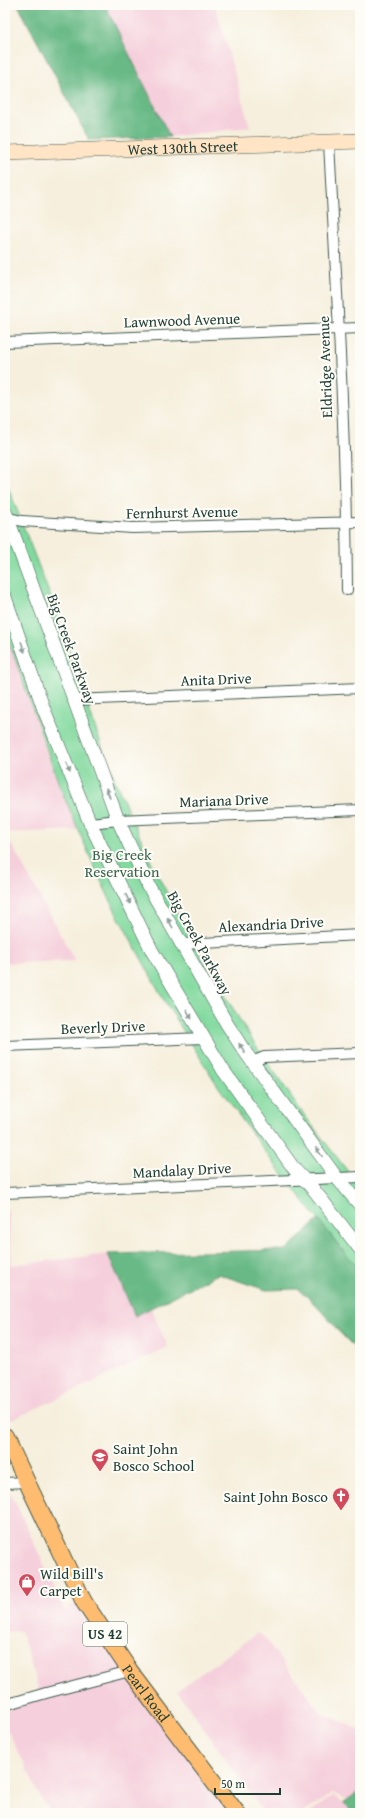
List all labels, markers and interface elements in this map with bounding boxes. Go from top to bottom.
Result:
street label: West 130th Street [127,135,239,159]
street label: Lawnwood Avenue [123,307,241,333]
street label: Eldridge Avenue [313,316,337,418]
street label: Fernhurst Avenue [126,501,238,523]
street label: Big Creek Parkway [42,591,102,708]
one-way arrow [20,641,26,653]
street label: Anita Drive [180,667,252,691]
one-way arrow [65,763,71,774]
one-way arrow [105,787,111,799]
street label: Mariana Drive [179,788,269,812]
park label: Big Creek Reservation [85,844,160,882]
street label: Big Creek Parkway [163,887,238,1000]
one-way arrow [125,894,131,905]
street label: Alexandria Drive [218,911,324,937]
one-way arrow [167,917,174,929]
one-way arrow [186,1008,193,1020]
street label: Beverly Drive [60,1015,146,1039]
one-way arrow [238,1042,246,1053]
one-way arrow [314,1147,323,1158]
street label: Mandalay Drive [132,1157,232,1183]
place label: Saint John Bosco School [113,1438,194,1476]
school or university icon: Saint John Bosco School [90,1447,110,1472]
place label: Saint John Bosco [223,1486,328,1507]
church icon: Saint John Bosco [331,1486,351,1511]
place label: Wild Bill's Carpet [40,1563,103,1601]
shop icon: Wild Bill's Carpet [17,1572,37,1597]
road number: US 42 [83,1622,127,1646]
street label: Pearl Road [118,1660,175,1726]
scale bar [215,1770,280,1796]
text: 50 m [221,1775,245,1792]

